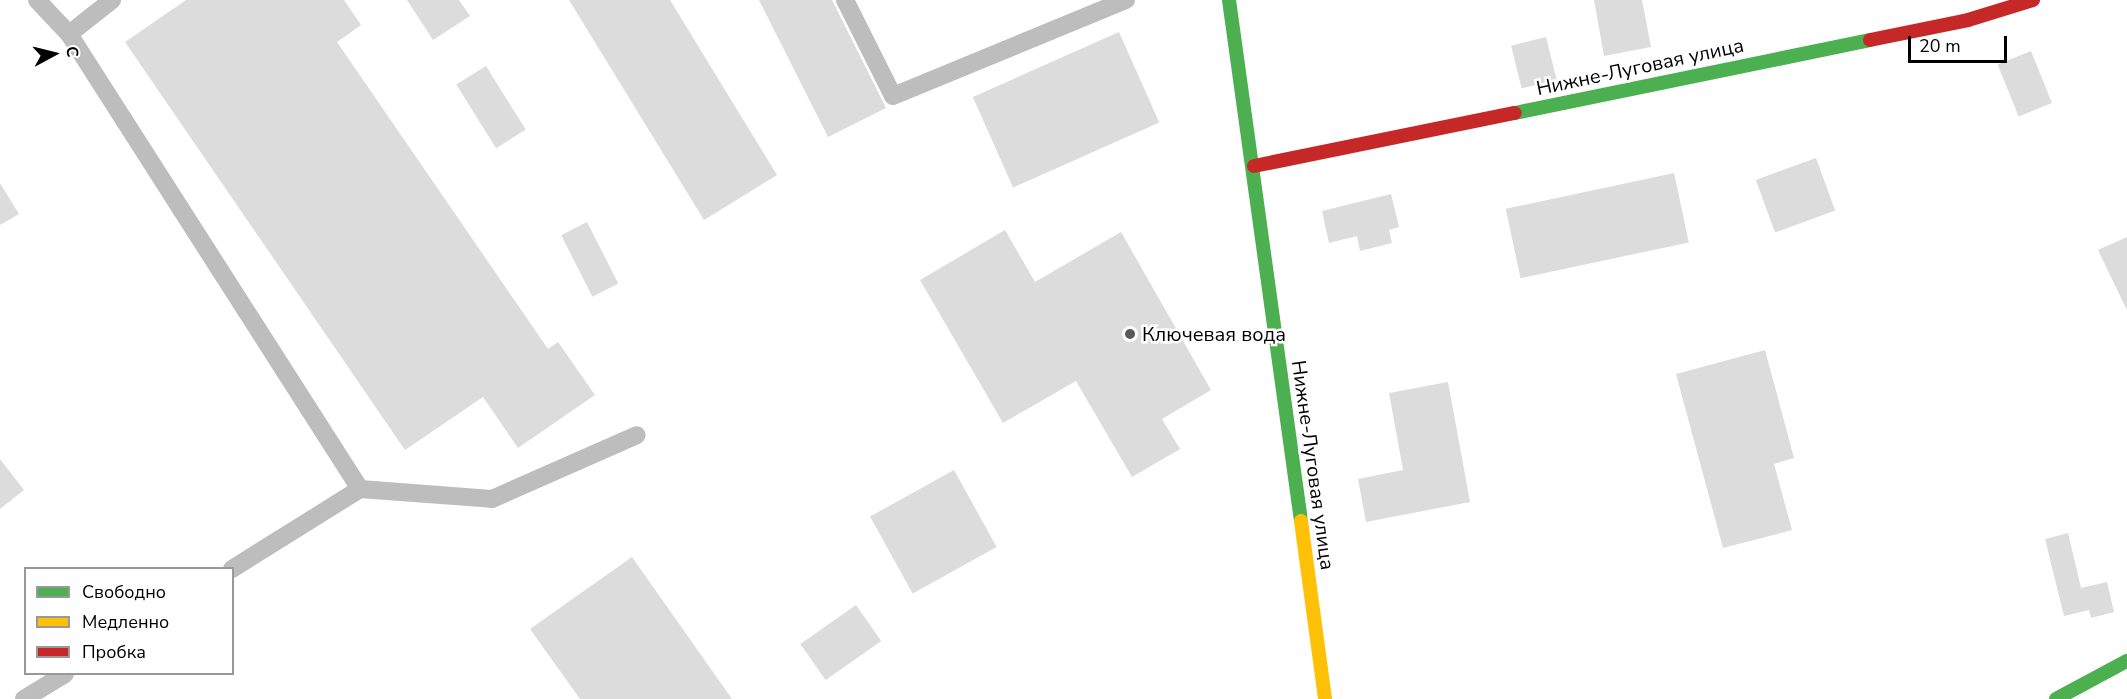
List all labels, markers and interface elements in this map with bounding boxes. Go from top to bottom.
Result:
north arrow [24,24,84,84]
scale bar [1911,24,2010,62]
street label: Нижне-Луговая улица [1534,33,1746,101]
text: 20 m [1919,34,1961,58]
text: С [60,45,83,59]
place label: Ключевая вода [1142,322,1286,346]
marker: Ключевая вода [1123,327,1137,341]
street label: Нижне-Луговая улица [1286,359,1340,571]
legend [24,567,234,675]
text: Свободно [82,580,166,604]
text: Медленно [82,610,169,634]
text: Пробка [82,640,146,664]

